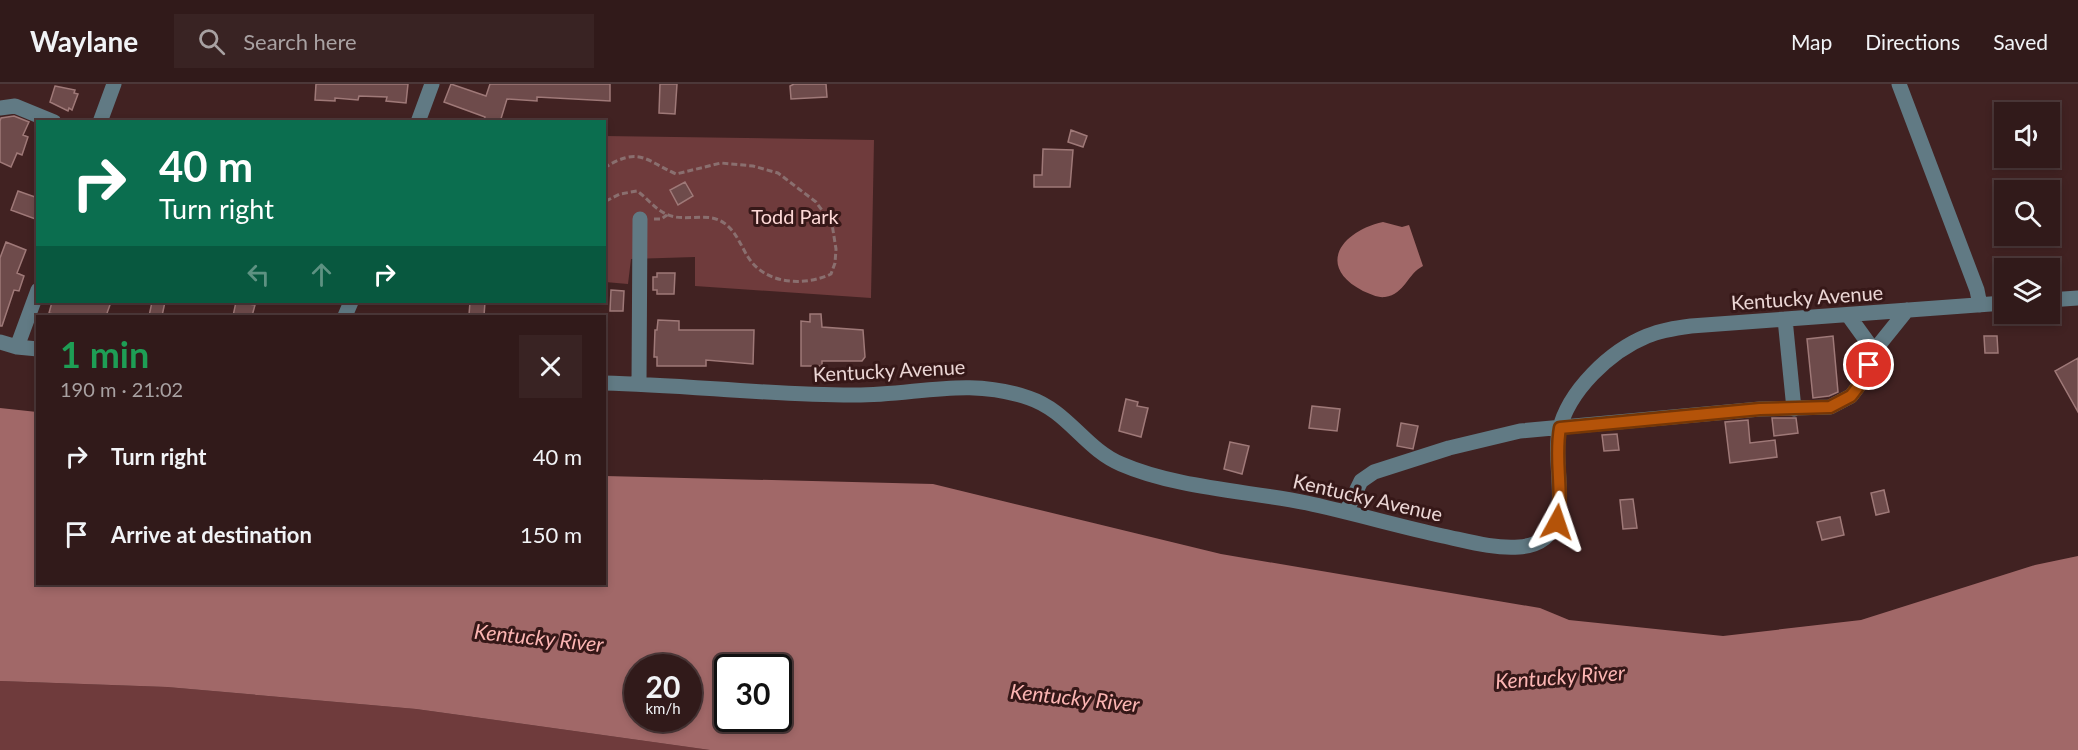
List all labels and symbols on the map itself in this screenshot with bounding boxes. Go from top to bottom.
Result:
park label: Todd Park [751,204,839,228]
street label: Kentucky Avenue [1730,280,1884,314]
pin [1843,339,1894,390]
street label: Kentucky Avenue [812,354,966,386]
street label: Kentucky Avenue [1291,468,1445,526]
position arrow [1525,490,1589,554]
water label: Kentucky River [473,618,606,656]
speed limit sign: 30 [714,654,792,732]
water label: Kentucky River [1494,659,1626,693]
water label: Kentucky River [1009,678,1142,716]

